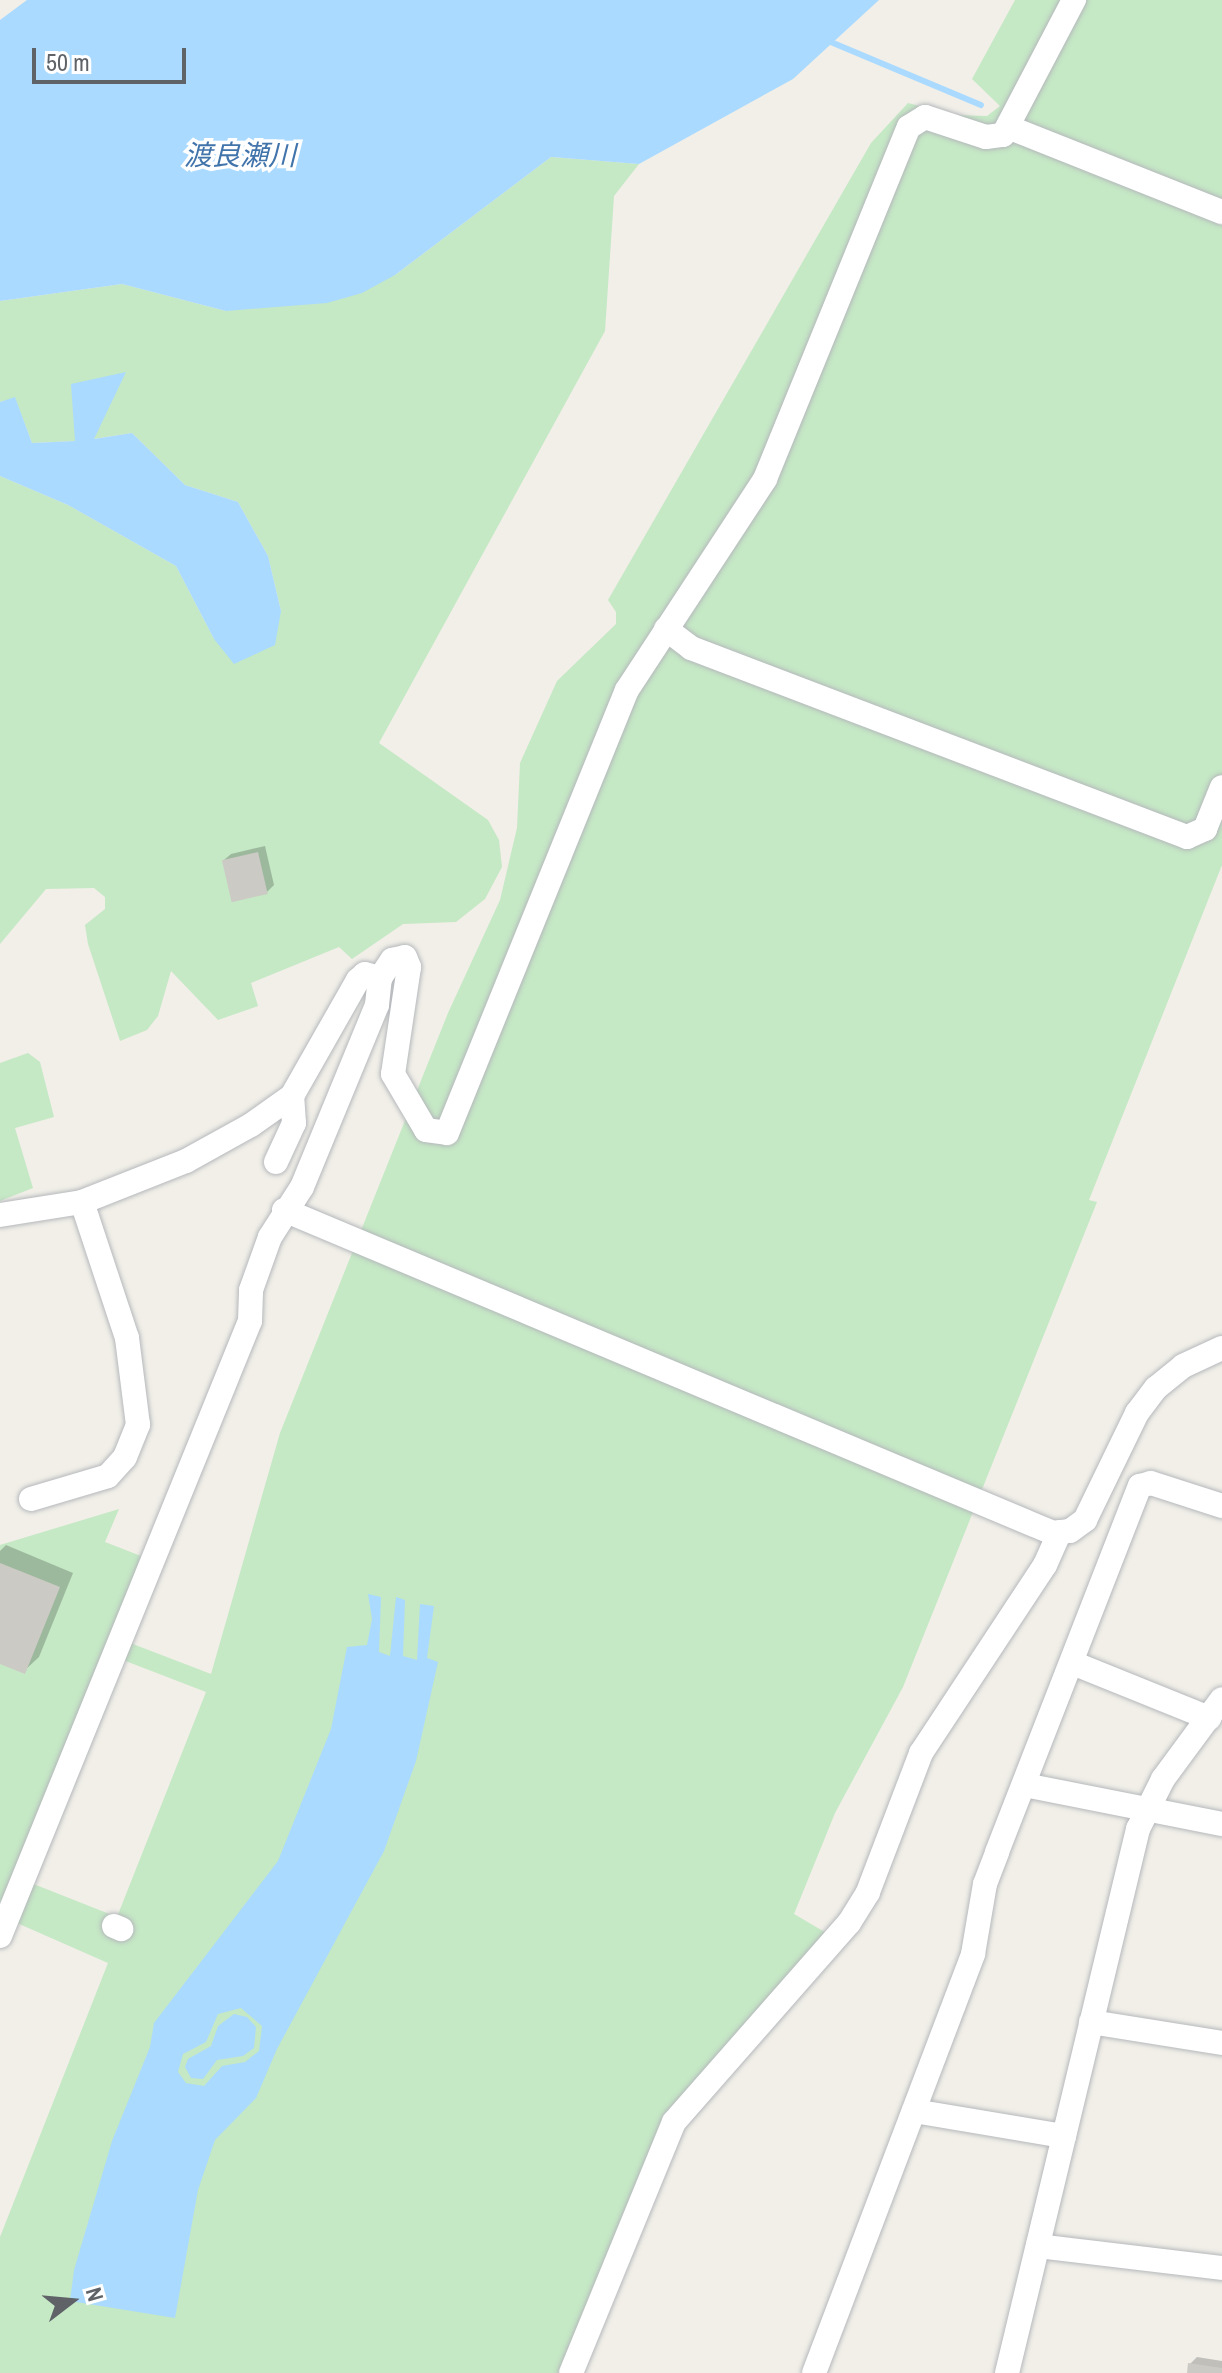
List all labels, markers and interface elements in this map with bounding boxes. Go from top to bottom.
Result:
scale bar [36,32,190,82]
text: 50 m [46,46,90,78]
water label: 渡良瀬川 [184,138,296,172]
north arrow [32,2261,112,2341]
text: N [79,2284,111,2305]

